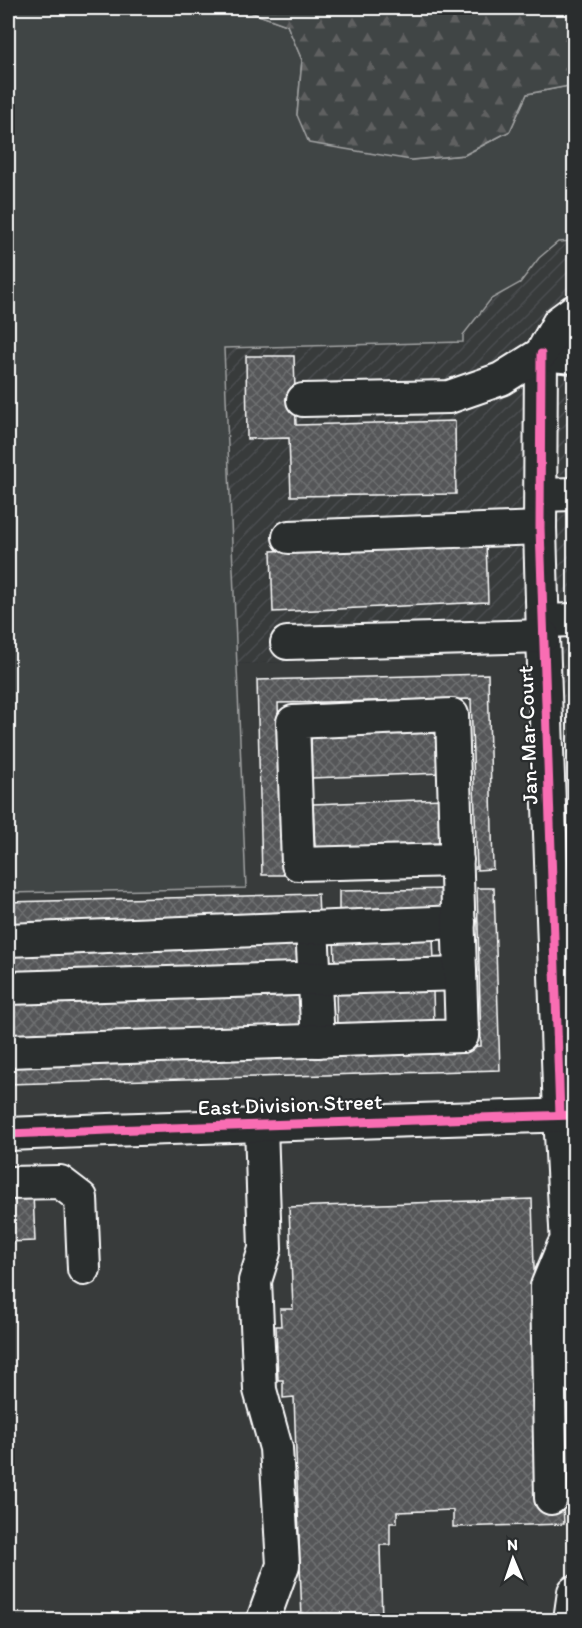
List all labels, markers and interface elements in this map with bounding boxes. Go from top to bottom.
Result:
street label: Jan-Mar Court [512,665,543,805]
street label: East Division Street [197,1088,383,1121]
north arrow [483,1529,543,1589]
text: N [507,1535,518,1554]

